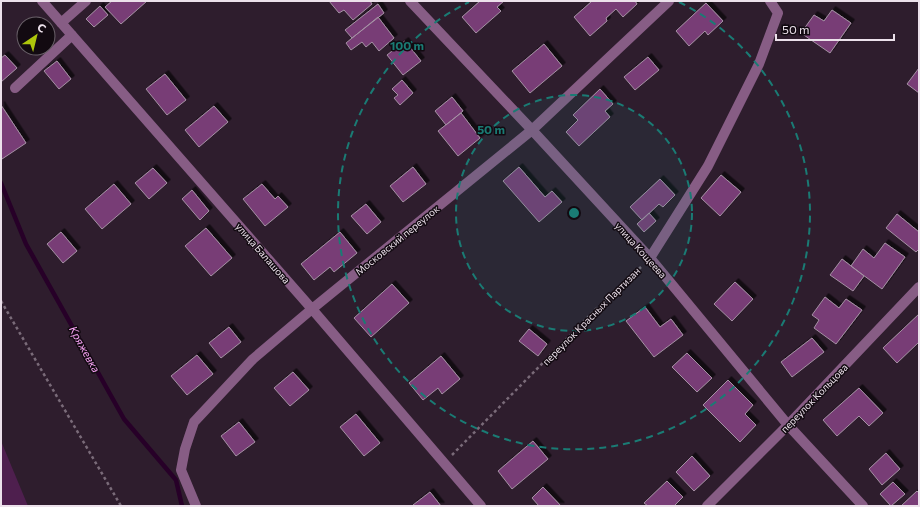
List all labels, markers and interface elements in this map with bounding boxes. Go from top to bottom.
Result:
north arrow [16,16,56,56]
scale bar [776,16,894,42]
text: С [35,20,49,35]
text: 50 m [782,22,810,36]
text: 100 m [390,38,424,52]
text: 50 m [477,122,505,136]
street label: Московский переулок [353,202,442,278]
centre of rings [567,206,581,220]
street label: улица Балашова [233,220,293,286]
street label: улица Кощеева [613,220,669,280]
street label: переулок Красных Партизан [540,265,642,367]
water label: Кряжевка [67,323,103,375]
street label: переулок Кольцова [778,361,850,435]

